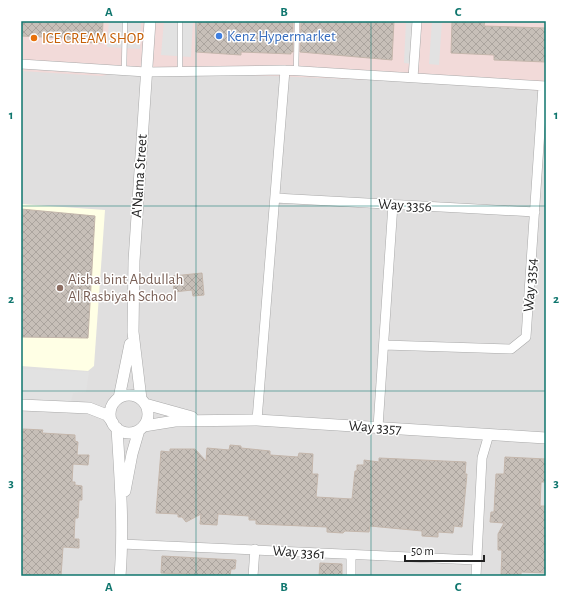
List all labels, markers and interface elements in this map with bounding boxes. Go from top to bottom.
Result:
text: A [105,6,113,19]
text: B [280,6,288,19]
text: C [455,6,462,19]
place label: Kenz Hypermarket [227,29,336,44]
place label: ICE CREAM SHOP [42,31,144,46]
marker: Kenz Hypermarket [214,31,224,41]
marker: ICE CREAM SHOP [29,33,39,43]
text: 1 [9,109,13,122]
text: 1 [554,109,558,122]
street label: A'Nama Street [129,134,150,218]
street label: Way 3356 [378,197,432,214]
street label: Way 3354 [521,258,540,313]
place label: Aisha bint Abdullah Al Rasbiyah School [68,272,183,304]
marker: Aisha bint Abdullah Al Rasbiyah School [55,283,65,293]
text: 2 [8,293,14,306]
text: 2 [553,293,559,306]
street label: Way 3357 [348,418,402,437]
text: 3 [8,477,14,490]
text: 3 [553,477,559,490]
scale bar [405,537,484,563]
street label: Way 3361 [272,543,326,562]
text: 50 m [411,545,434,557]
text: A [105,581,113,594]
text: B [280,581,288,594]
text: C [455,581,462,594]

